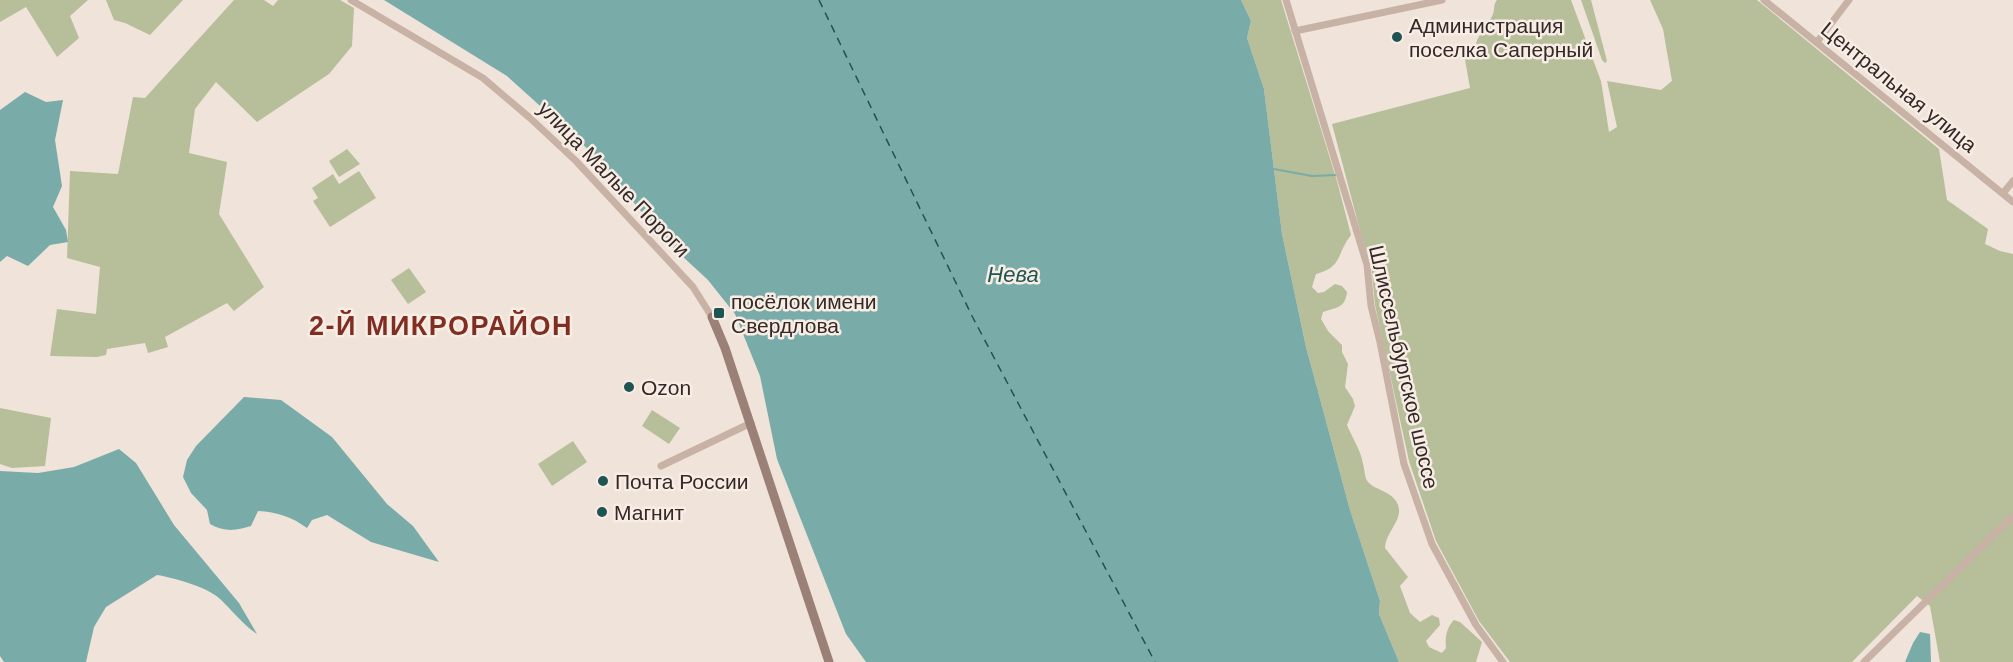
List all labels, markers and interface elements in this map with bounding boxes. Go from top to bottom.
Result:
place label: Администрация поселка Саперный [1409,14,1593,61]
street label: Центральная улица [1817,17,1982,157]
marker: Администрация поселка Саперный [1390,30,1404,44]
street label: улица Малые Пороги [534,96,694,262]
street label: Шлиссельбургское шоссе [1365,243,1443,491]
water label: Нева [987,262,1039,287]
place label: посёлок имени Свердлова [731,290,877,337]
marker: посёлок имени Свердлова [712,306,726,320]
district label: 2-Й МИКРОРАЙОН [309,310,573,341]
place label: Ozon [641,376,691,399]
marker: Ozon [622,380,636,394]
place label: Почта России [615,470,748,493]
marker: Почта России [596,474,610,488]
place label: Магнит [614,501,684,524]
marker: Магнит [595,505,609,519]

